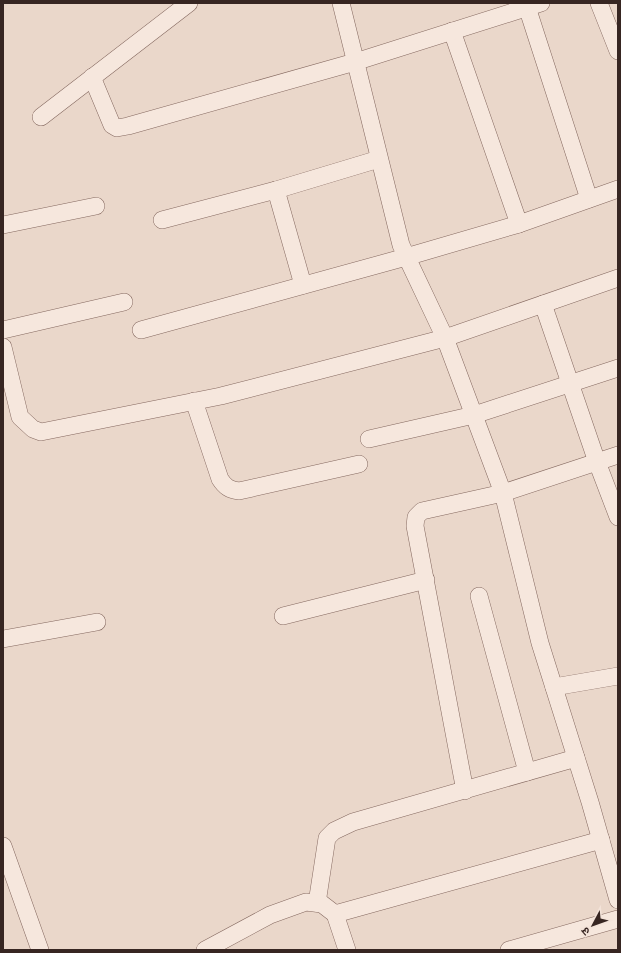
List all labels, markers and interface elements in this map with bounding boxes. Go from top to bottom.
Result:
north arrow [573,905,613,945]
text: उ [578,924,593,939]

